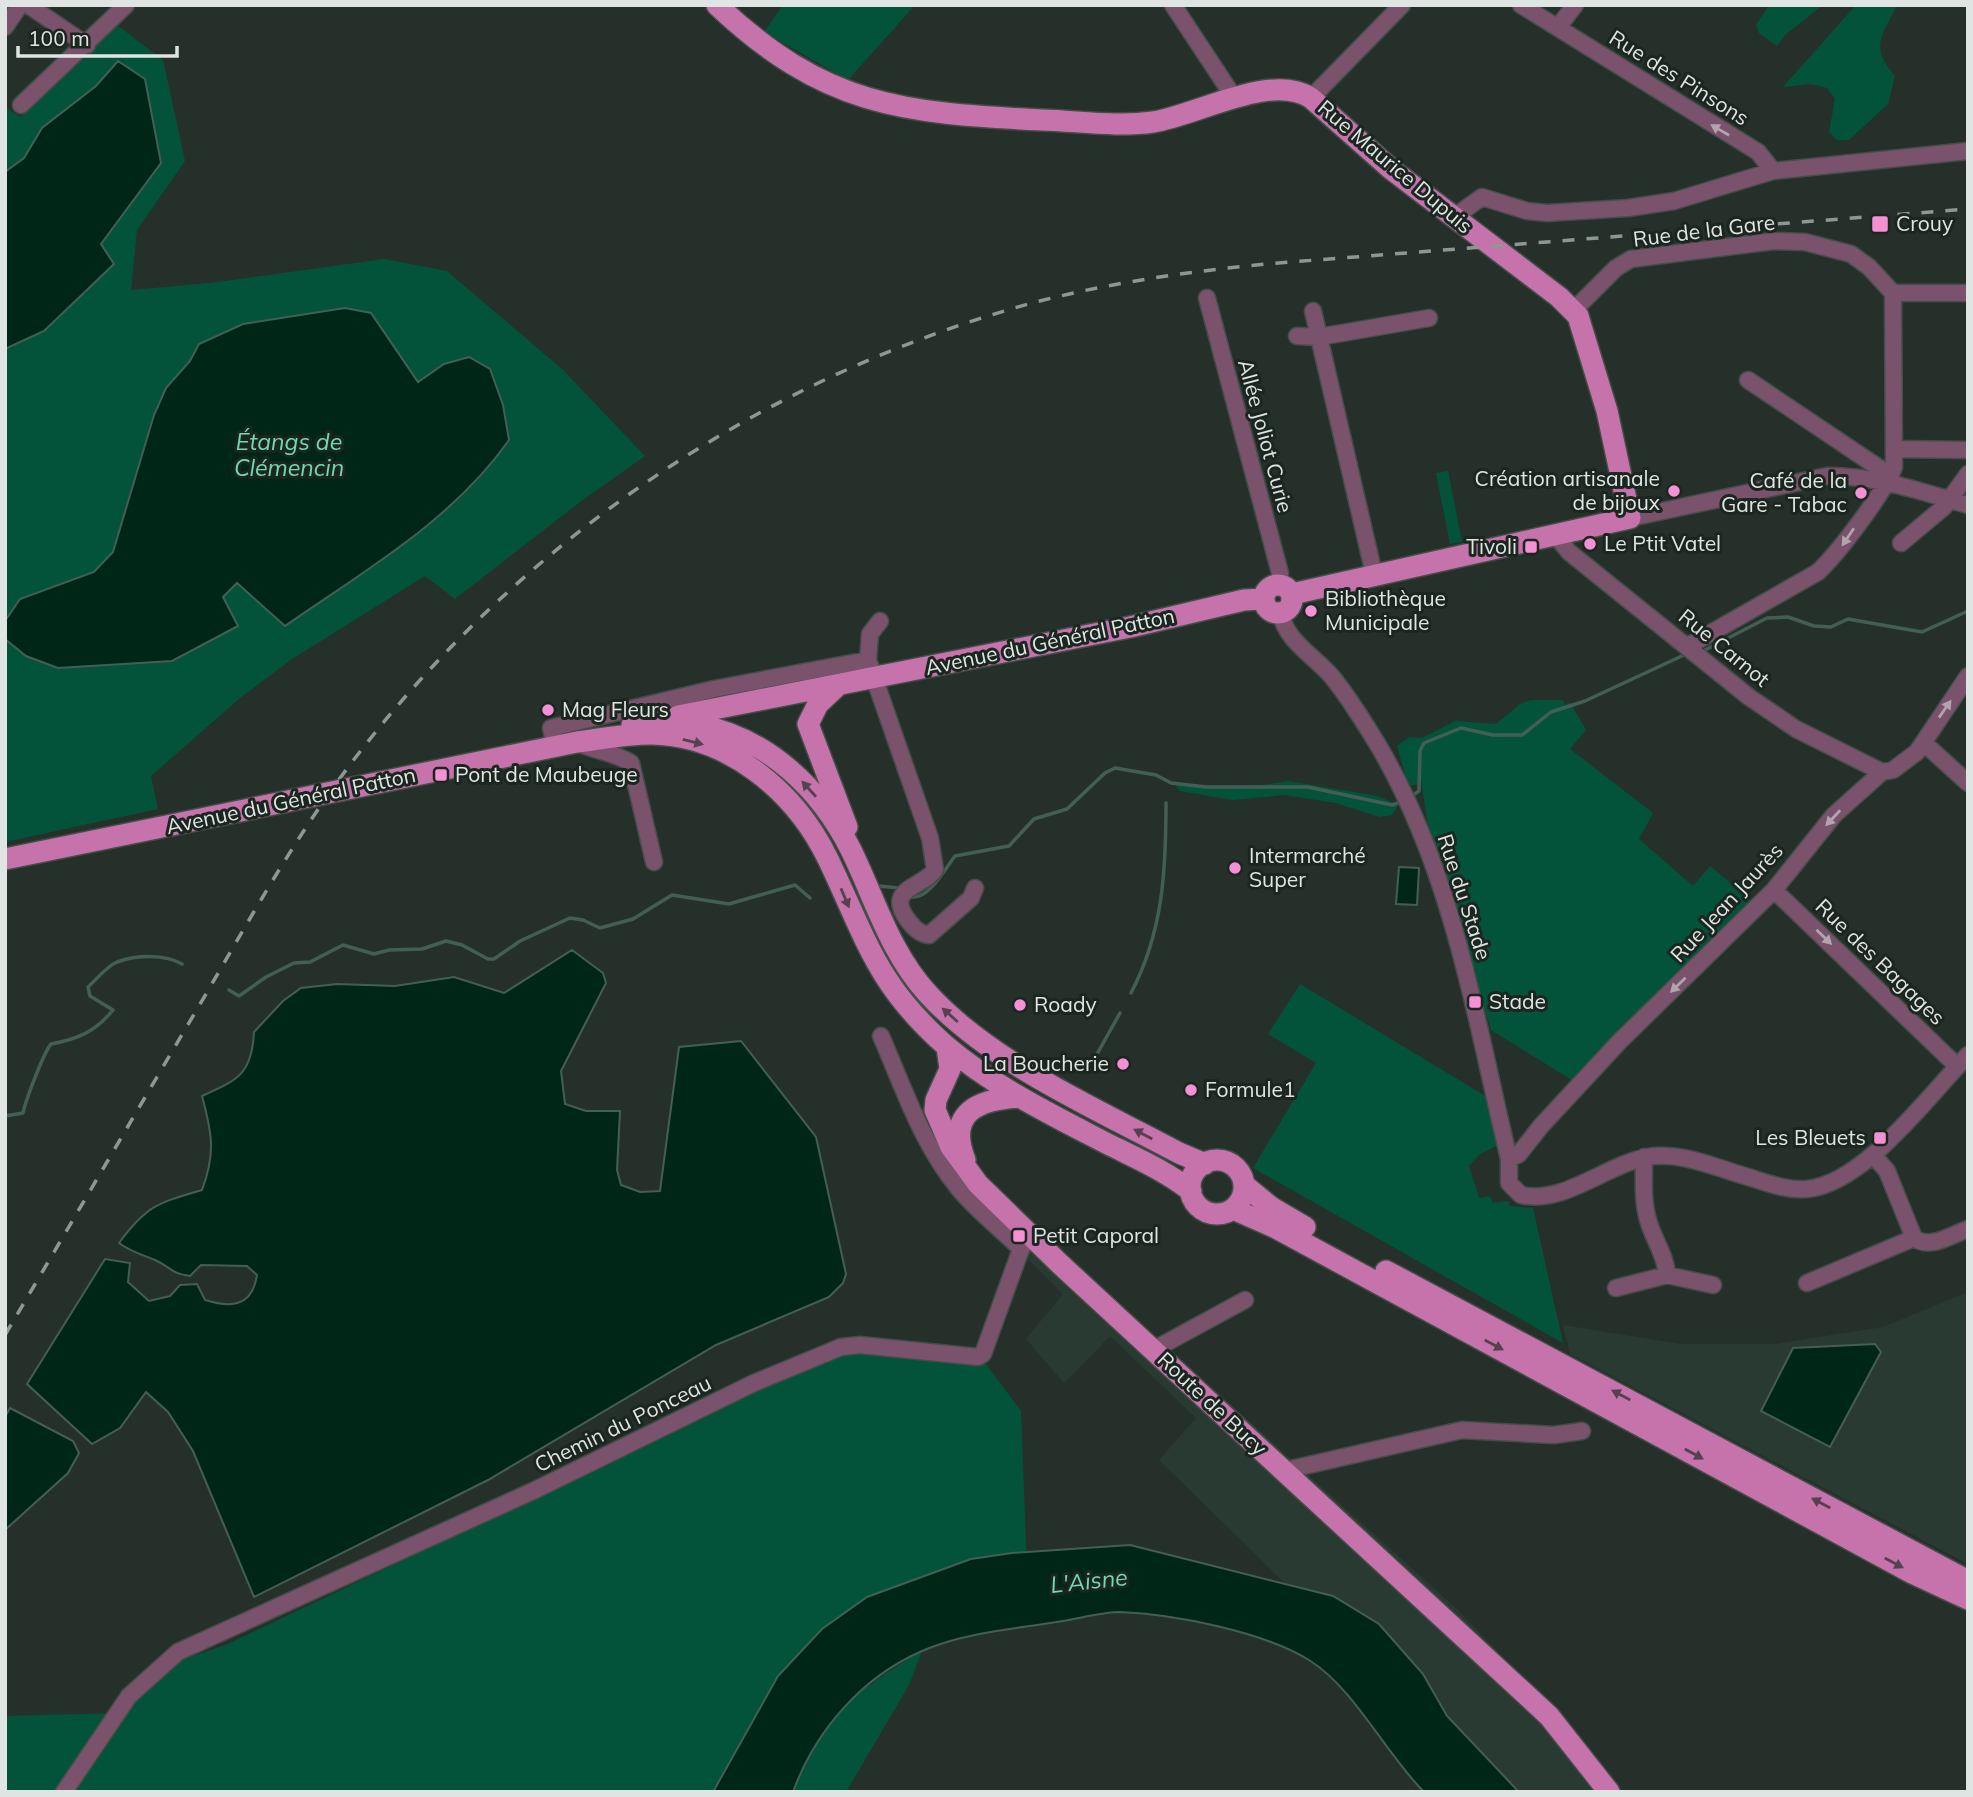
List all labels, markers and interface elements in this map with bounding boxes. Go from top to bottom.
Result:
scale bar [18,14,177,58]
street label: Rue des Pinsons [1605,24,1754,130]
text: 100 m [28,25,90,51]
street label: Rue Maurice Dupuis [1313,94,1478,239]
one-way arrow [1710,124,1730,136]
street label: Rue de la Gare [1631,208,1776,252]
place label: Crouy [1896,210,1953,236]
marker: Crouy [1870,214,1890,234]
street label: Allée Joliot Curie [1233,356,1299,515]
water label: Étangs de Clémencin [234,427,344,482]
place label: Création artisanale de bijoux [1475,465,1660,515]
place label: Café de la Gare - Tabac [1721,467,1847,517]
marker: Création artisanale de bijoux [1666,483,1682,499]
marker: Café de la Gare - Tabac [1853,485,1869,501]
one-way arrow [1841,528,1854,547]
place label: Le Ptit Vatel [1604,530,1721,556]
place label: Tivoli [1466,533,1517,559]
marker: Le Ptit Vatel [1582,536,1598,552]
marker: Tivoli [1523,539,1539,555]
place label: Bibliothèque Municipale [1325,585,1446,635]
street label: Avenue du Général Patton [923,602,1177,680]
marker: Bibliothèque Municipale [1303,603,1319,619]
street label: Rue Carnot [1674,603,1775,692]
place label: Mag Fleurs [562,696,669,722]
one-way arrow [1938,700,1952,718]
marker: Mag Fleurs [540,702,556,718]
one-way arrow [682,737,704,748]
street label: Avenue du Général Patton [164,761,418,839]
place label: Pont de Maubeuge [455,761,638,787]
marker: Pont de Maubeuge [433,767,449,783]
one-way arrow [801,781,817,798]
one-way arrow [1825,809,1841,826]
street label: Rue du Stade [1432,830,1498,963]
street label: Rue Jean Jaurès [1665,837,1788,967]
place label: Intermarché Super [1249,842,1366,892]
marker: Intermarché Super [1227,860,1243,876]
one-way arrow [839,888,851,908]
street label: Rue des Bagages [1810,893,1951,1030]
one-way arrow [1815,928,1832,945]
one-way arrow [1670,976,1687,992]
place label: Stade [1489,988,1546,1014]
place label: Roady [1034,991,1097,1017]
marker: Stade [1467,994,1483,1010]
marker: Roady [1012,997,1028,1013]
one-way arrow [942,1008,959,1024]
place label: La Boucherie [983,1050,1109,1076]
marker: La Boucherie [1115,1056,1131,1072]
place label: Formule1 [1205,1076,1296,1102]
marker: Formule1 [1183,1082,1199,1098]
place label: Les Bleuets [1755,1124,1866,1150]
one-way arrow [1133,1128,1153,1140]
marker: Les Bleuets [1872,1130,1888,1146]
place label: Petit Caporal [1033,1222,1159,1248]
marker: Petit Caporal [1011,1228,1027,1244]
one-way arrow [1485,1339,1504,1351]
street label: Route de Bucy [1153,1346,1273,1461]
street label: Chemin du Ponceau [530,1369,715,1477]
one-way arrow [1611,1389,1631,1401]
one-way arrow [1684,1448,1704,1460]
one-way arrow [1811,1497,1831,1509]
one-way arrow [1884,1557,1904,1569]
water label: L'Aisne [1049,1562,1129,1599]

